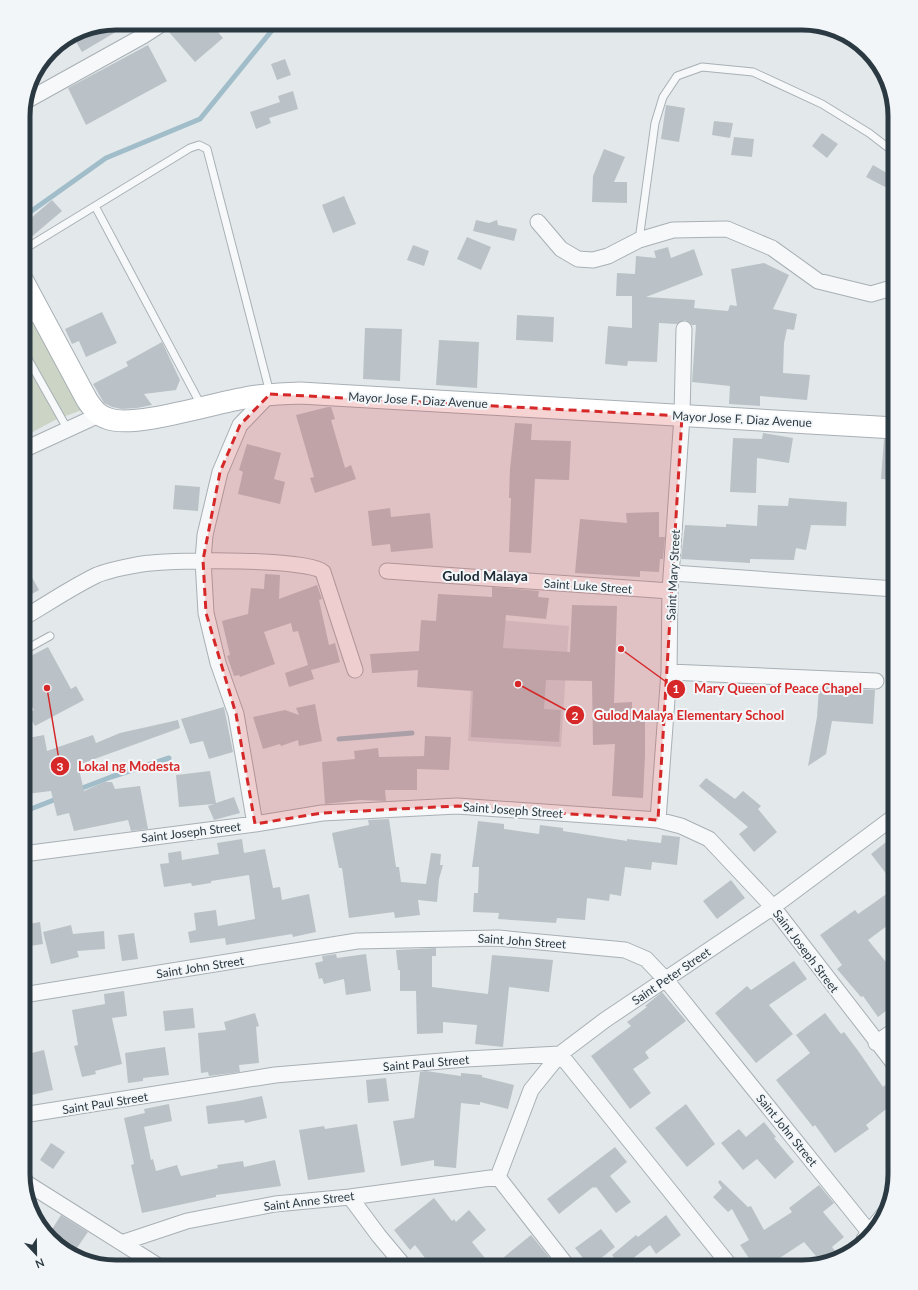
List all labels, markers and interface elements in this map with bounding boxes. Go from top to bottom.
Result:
street label: Mayor Jose F. Diaz Avenue [348,389,488,411]
street label: Mayor Jose F. Diaz Avenue [672,408,812,430]
street label: Saint Mary Street [663,528,683,621]
district label: Gulod Malaya [442,567,528,584]
street label: Saint Luke Street [543,575,633,597]
callout: Mary Queen of Peace Chapel [666,676,870,701]
text: Mary Queen of Peace Chapel [694,680,862,696]
text: 1 [673,681,680,696]
callout: Gulod Malaya Elementary School [565,703,792,728]
text: Gulod Malaya Elementary School [594,707,784,723]
text: 2 [572,708,579,723]
callout: Lokal ng Modesta [50,754,188,779]
text: Lokal ng Modesta [78,758,180,774]
text: 3 [57,759,64,774]
street label: Saint Joseph Street [462,799,564,821]
street label: Saint Joseph Street [140,818,242,846]
street label: Saint Joseph Street [770,906,843,996]
street label: Saint John Street [477,930,567,952]
street label: Saint Peter Street [629,944,714,1008]
street label: Saint John Street [155,953,246,981]
street label: Saint Paul Street [382,1052,470,1074]
street label: Saint Paul Street [61,1089,150,1117]
street label: Saint John Street [753,1091,821,1170]
street label: Saint Anne Street [263,1188,356,1214]
north arrow [16,1234,56,1274]
text: N [34,1256,46,1271]

